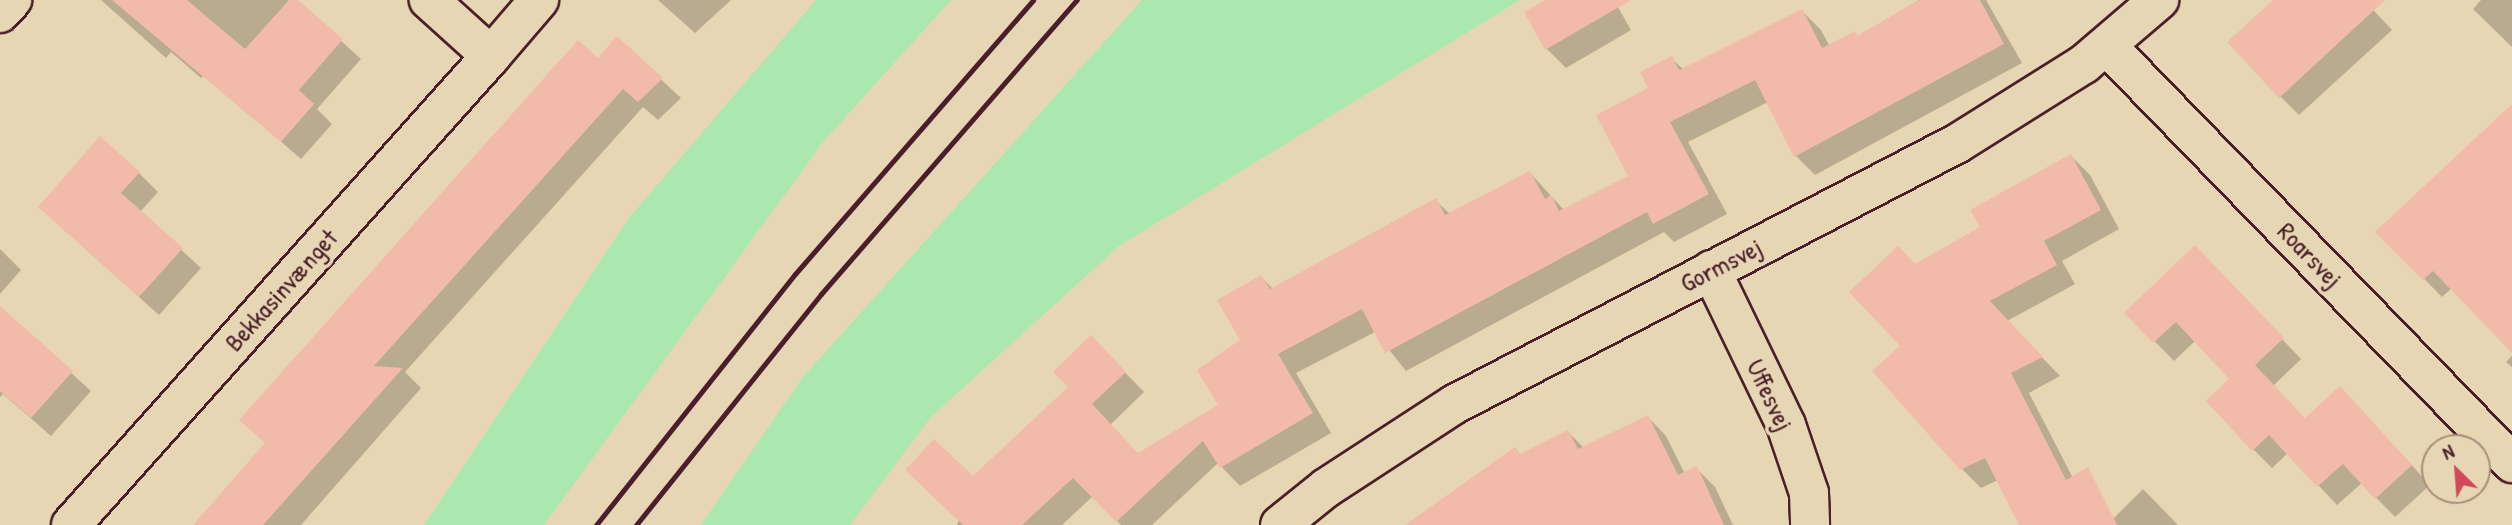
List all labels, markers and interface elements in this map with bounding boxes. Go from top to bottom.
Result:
street label: Roarsvej [2271,216,2349,294]
street label: Bekkasinvænget [218,222,344,358]
street label: Gormsvej [1675,231,1767,299]
street label: Uffesvej [1740,354,1800,436]
north arrow [2421,434,2491,504]
text: N [2438,438,2458,466]

